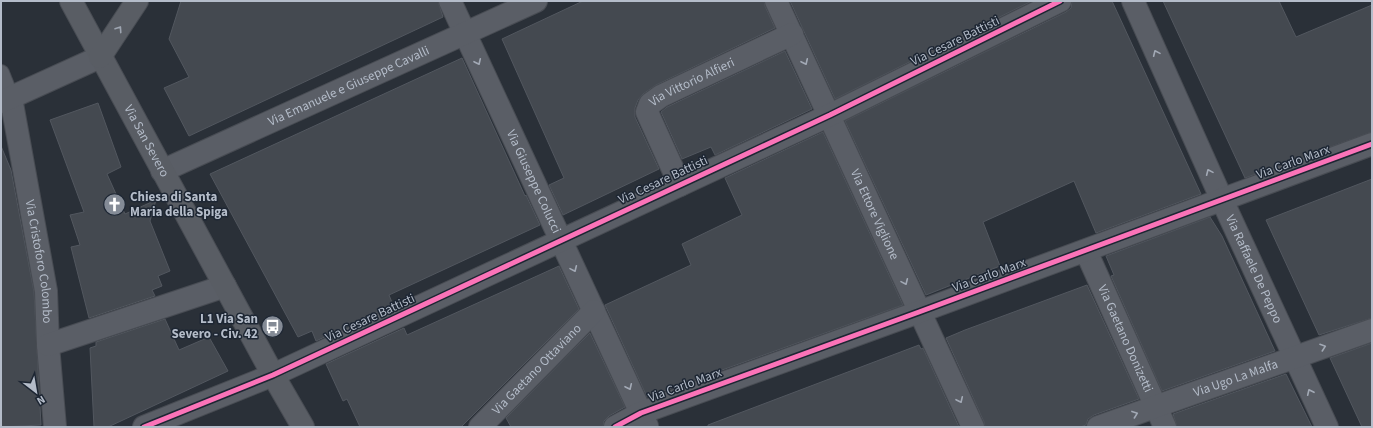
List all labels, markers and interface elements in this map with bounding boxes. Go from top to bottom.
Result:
street label: Via Cesare Battisti [908,12,1002,70]
one-way arrow [114,26,122,33]
street label: Via Emanuele e Giuseppe Cavalli [265,42,432,131]
one-way arrow [1153,50,1161,58]
street label: Via Vittorio Alfieri [645,53,738,111]
one-way arrow [800,57,808,65]
one-way arrow [473,58,481,65]
street label: Via San Severo [120,102,173,180]
street label: Via Giuseppe Colucci [502,127,566,236]
street label: Via Carlo Marx [1254,140,1332,184]
street label: Via Cesare Battisti [615,151,711,209]
street label: Via Ettore Viglione [846,166,903,263]
one-way arrow [1206,168,1214,176]
place label: Chiesa di Santa Maria della Spiga [130,188,228,221]
church icon: Chiesa di Santa Maria della Spiga [102,191,128,217]
street label: Via Cristoforo Colombo [21,198,56,324]
street label: Via Raffaele De Peppo [1221,212,1287,326]
street label: Via Carlo Marx [950,253,1028,297]
one-way arrow [569,264,577,272]
one-way arrow [901,278,909,285]
street label: Via Gaetano Donizetti [1093,282,1157,395]
street label: Via Cesare Battisti [322,289,418,347]
place label: L1 Via San Severo - Civ. 42 [172,310,258,343]
bus stop icon: L1 Via San Severo - Civ. 42 [260,313,286,339]
street label: Via Gaetano Ottaviano [488,320,586,419]
one-way arrow [1320,343,1327,351]
street label: Via Ugo La Malfa [1191,355,1280,401]
street label: Via Carlo Marx [646,363,724,407]
north arrow [16,372,56,412]
one-way arrow [624,382,632,390]
one-way arrow [1307,388,1315,396]
text: N [34,392,48,408]
one-way arrow [955,395,963,403]
one-way arrow [1131,410,1138,419]

